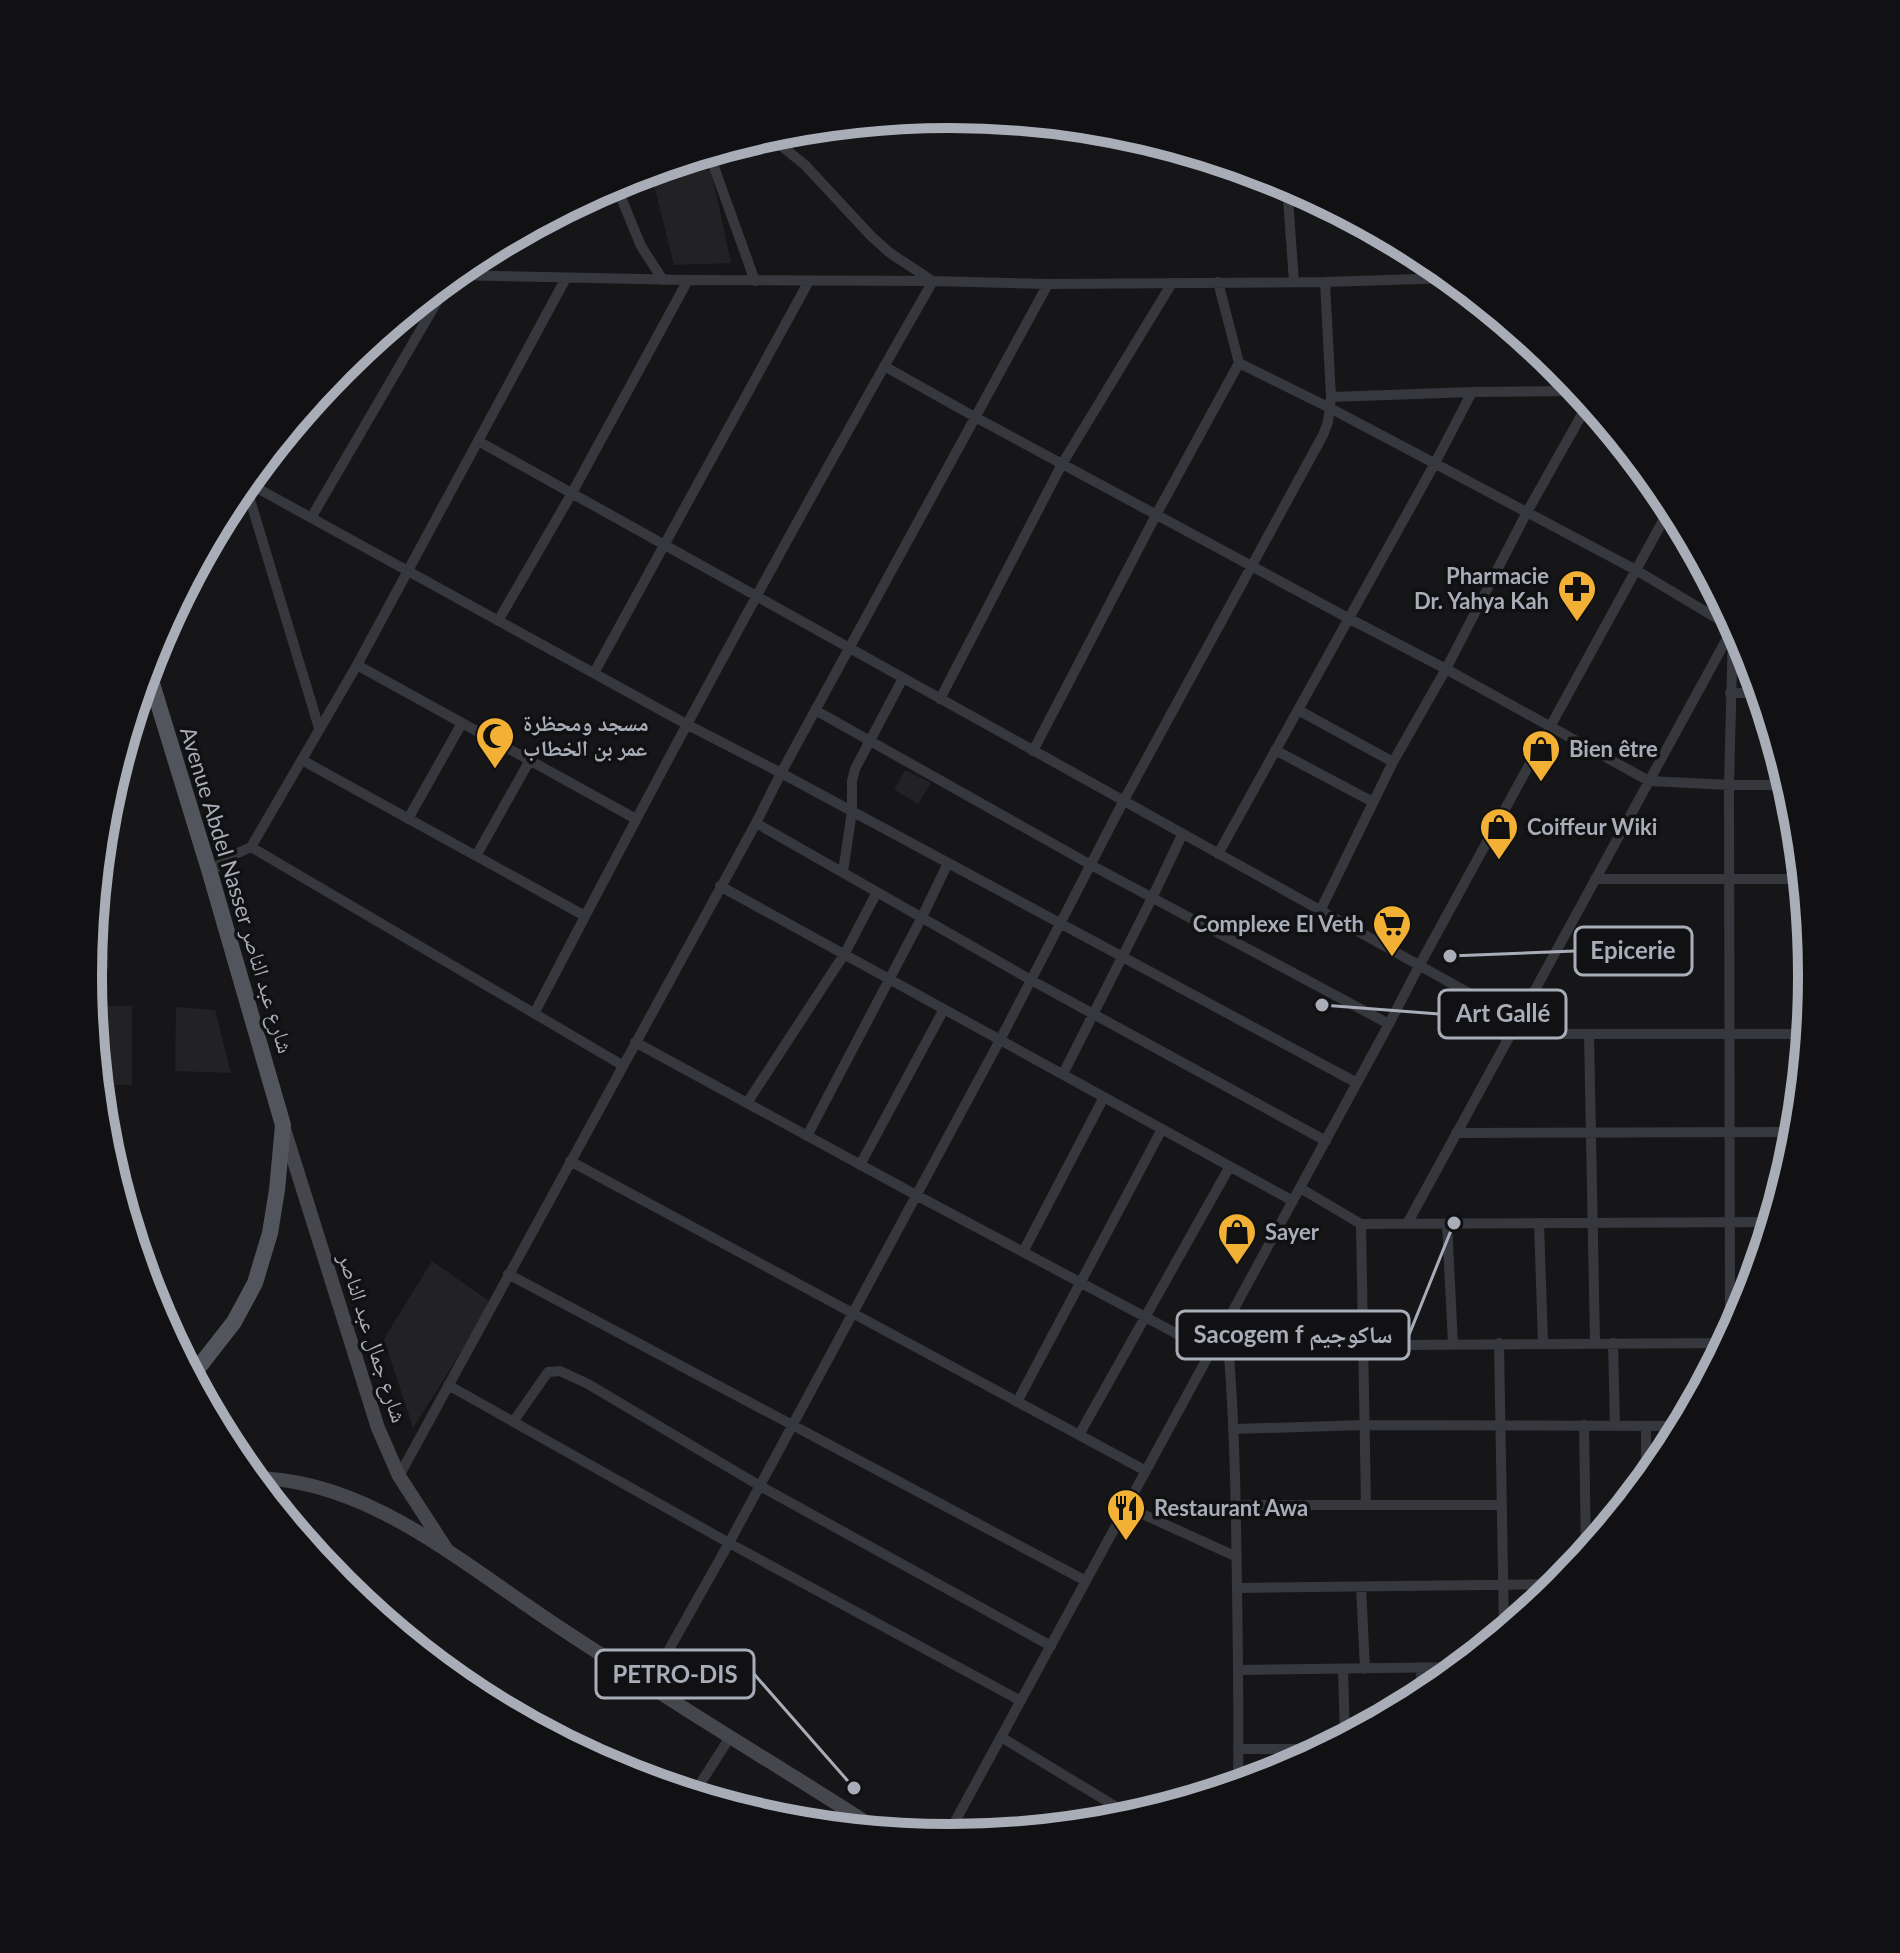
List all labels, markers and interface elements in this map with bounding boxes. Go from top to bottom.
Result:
place label: Pharmacie Dr. Yahya Kah [1414,562,1549,614]
pharmacy icon: Pharmacie Dr. Yahya Kah [1556,568,1598,623]
place label: مسجد ومحظرة عمر بن الخطاب [523,709,649,762]
mosque icon: مسجد ومحظرة عمر بن الخطاب [474,715,516,770]
street label: Avenue Abdel Nasser شارع عبد الناصر [174,723,300,1057]
shop icon: Bien être [1520,728,1562,783]
place label: Bien être [1569,735,1658,762]
shop icon: Coiffeur Wiki [1478,806,1520,861]
place label: Coiffeur Wiki [1527,813,1657,840]
supermarket icon: Complexe El Veth [1371,903,1413,958]
place label: Complexe El Veth [1193,910,1364,937]
callout: Epicerie [1575,927,1692,975]
text: Epicerie [1590,935,1676,964]
callout: Art Gallé [1439,990,1566,1038]
text: Art Gallé [1455,998,1551,1027]
shop icon: Sayer [1216,1211,1258,1266]
place label: Sayer [1265,1218,1320,1245]
street label: شارع جمال عبد الناصر [332,1249,414,1426]
callout: Sacogem f ساكوجيم [1177,1311,1409,1359]
text: Sacogem f ساكوجيم [1193,1319,1393,1351]
restaurant icon: Restaurant Awa [1105,1487,1147,1542]
place label: Restaurant Awa [1154,1494,1308,1521]
callout: PETRO-DIS [596,1650,754,1698]
text: PETRO-DIS [612,1659,738,1688]

